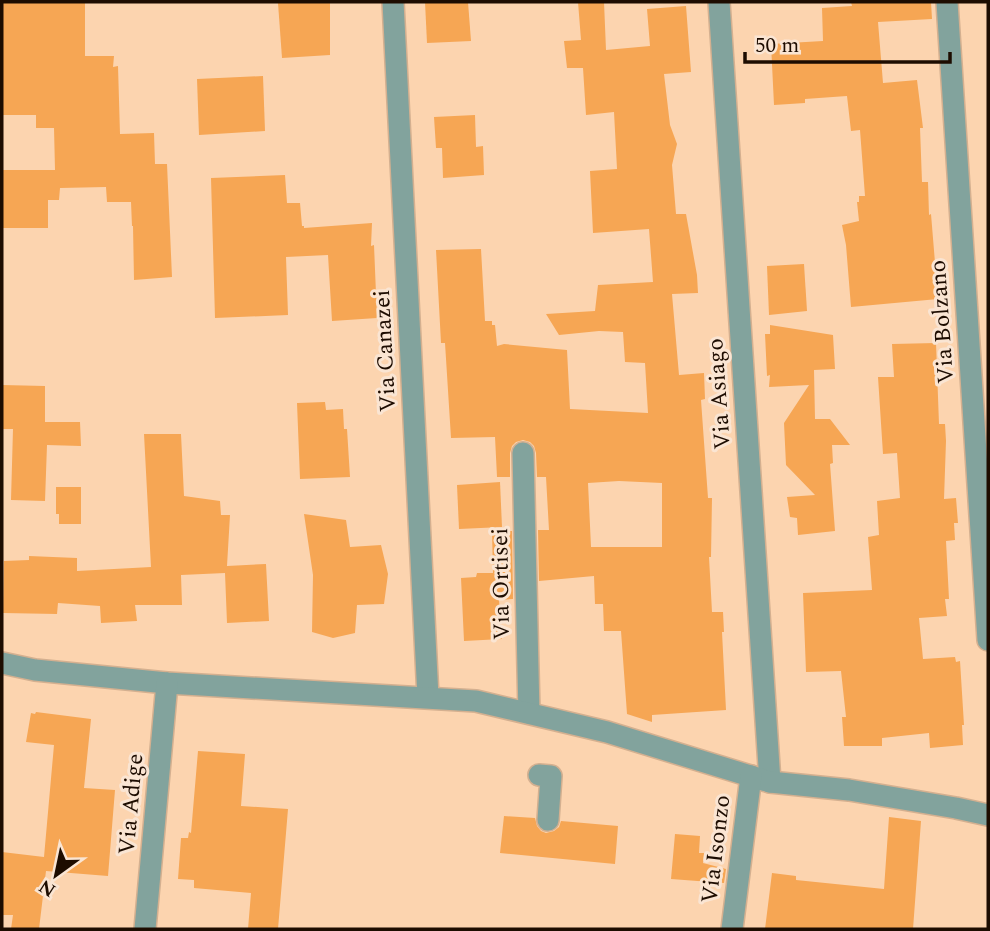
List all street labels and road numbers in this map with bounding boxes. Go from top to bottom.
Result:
street label: Via Bolzano [921,259,964,385]
street label: Via Canazei [365,289,406,413]
street label: Via Asiago [698,337,741,451]
street label: Via Ortisei [483,527,520,641]
street label: Via Adige [110,752,153,856]
street label: Via Isonzo [692,793,741,905]

